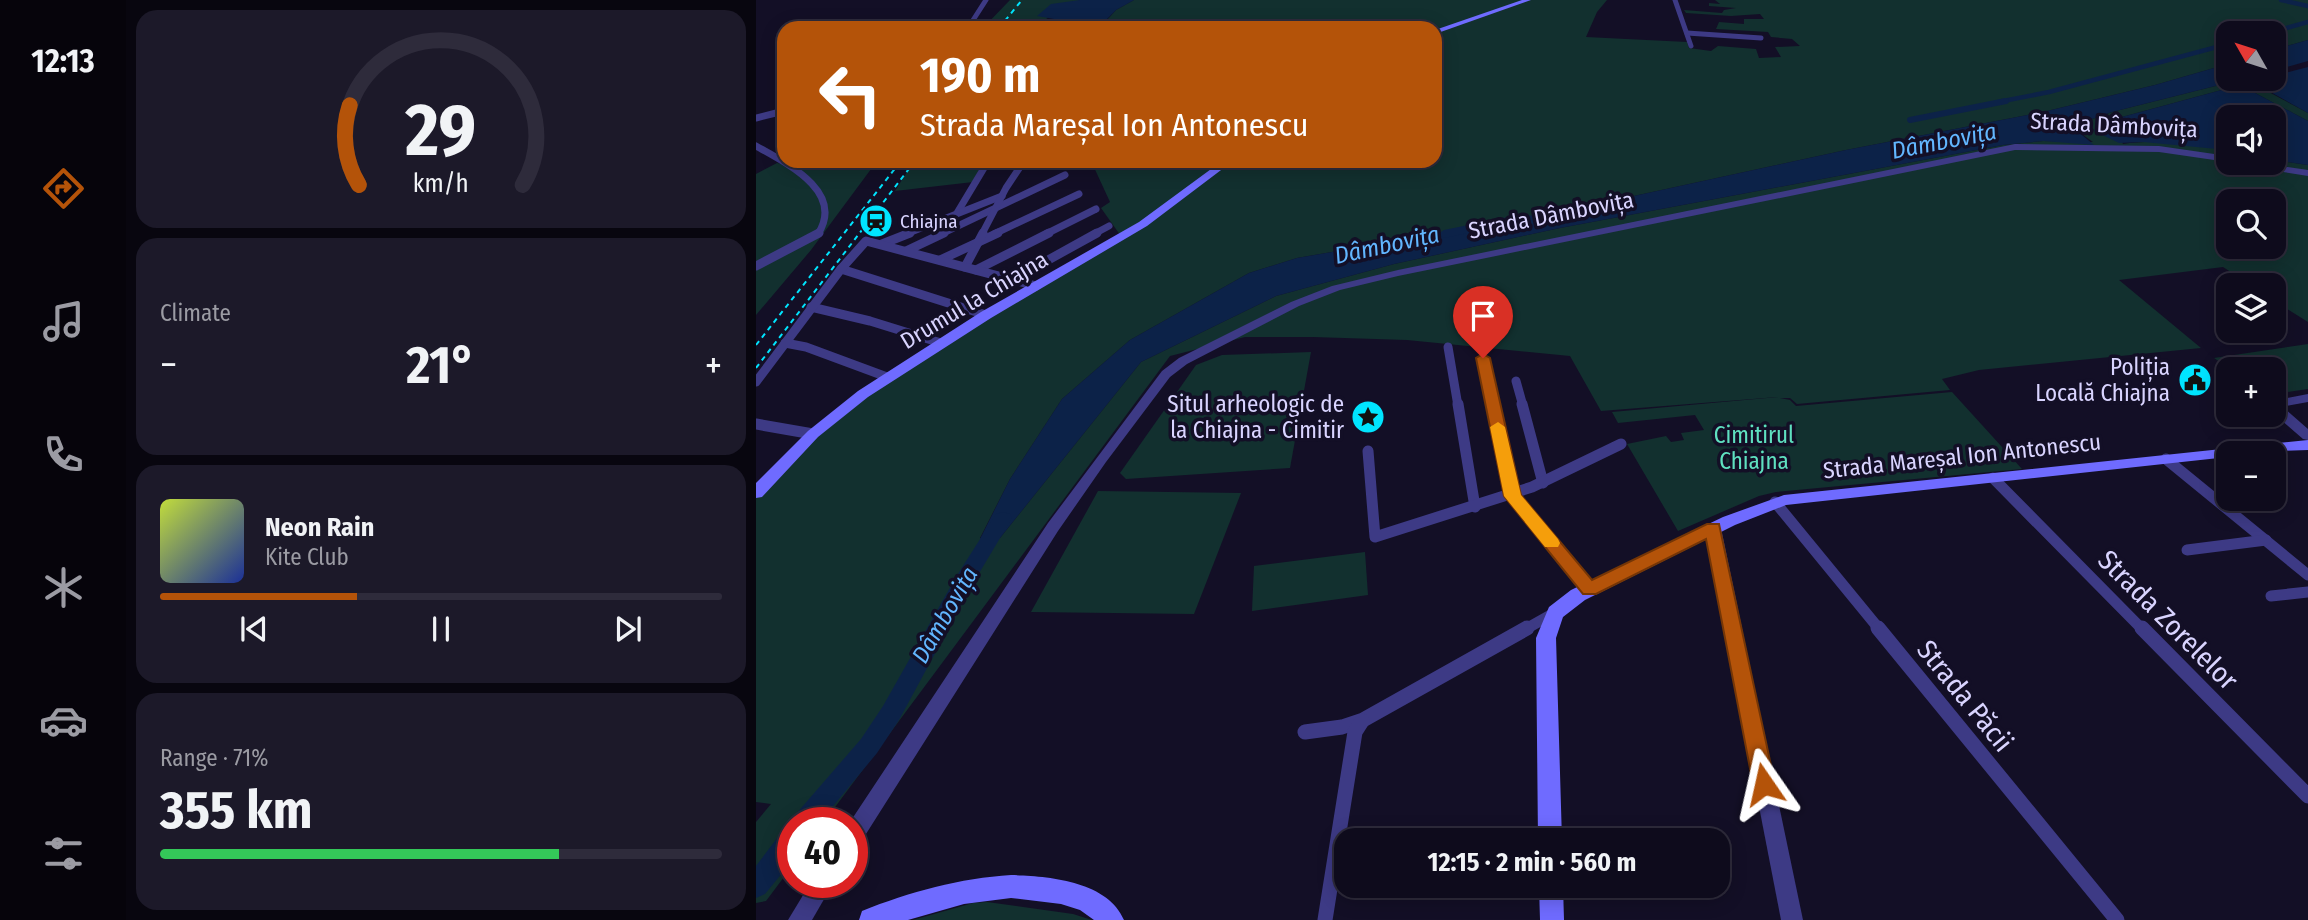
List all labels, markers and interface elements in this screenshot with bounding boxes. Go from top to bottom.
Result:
north arrow [2216,21,2286,91]
map controls [2216,21,2286,511]
text: 12:13 [31,42,95,80]
text: 190 m [920,46,1040,105]
icon: left [805,49,896,140]
text: 29 [405,87,476,174]
button: sound [2216,105,2286,175]
text: Strada Mareșal Ion Antonescu [920,106,1308,144]
street label: Strada Dâmbovița [2030,107,2198,144]
water label: Dâmbovița [1889,117,1999,166]
icon: directions [39,164,88,213]
text: km/h [413,169,469,199]
street label: Strada Dâmbovița [1466,185,1636,246]
button: search [2216,189,2286,259]
station icon: Chiajna [857,202,895,240]
place label: Chiajna [900,210,958,233]
water label: Dâmbovița [1332,220,1442,271]
street label: Drumul la Chiajna [895,245,1053,355]
button: layers [2216,273,2286,343]
pin [1453,286,1513,358]
icon: music [39,297,88,346]
icon: arrive [1464,297,1502,335]
text: Climate [160,299,231,327]
text: 21° [406,334,476,397]
text: − [160,342,177,388]
text: + [705,342,722,388]
place label: Poliția Locală Chiajna [2035,353,2170,407]
button: + [2216,357,2286,427]
public building icon: Poliția Locală Chiajna [2176,361,2214,399]
place label: Situl arheologic de la Chiajna - Cimitir [1167,390,1344,444]
place icon: Situl arheologic de la Chiajna - Cimitir [1349,398,1387,436]
park label: Cimitirul Chiajna [1714,421,1794,475]
street label: Strada Mareșal Ion Antonescu [1822,427,2102,486]
icon: phone [39,430,88,479]
button: − [2216,441,2286,511]
text: Neon Rain [265,512,374,543]
text: Kite Club [265,543,349,571]
street label: Strada Zorelelor [2091,543,2245,697]
water label: Dâmbovița [906,562,985,669]
icon: climate [39,563,88,612]
icon: previous [235,610,273,648]
icon: pause [422,610,460,648]
icon: next [609,610,647,648]
street label: Strada Păcii [1910,634,2020,758]
icon: car [39,696,88,745]
text: Range · 71% [160,744,268,772]
position arrow [1727,747,1801,821]
text: 355 km [160,779,312,842]
speed limit sign: 40 [777,807,868,898]
icon: filters [39,829,88,878]
text: 12:15 · 2 min · 560 m [1428,847,1636,878]

